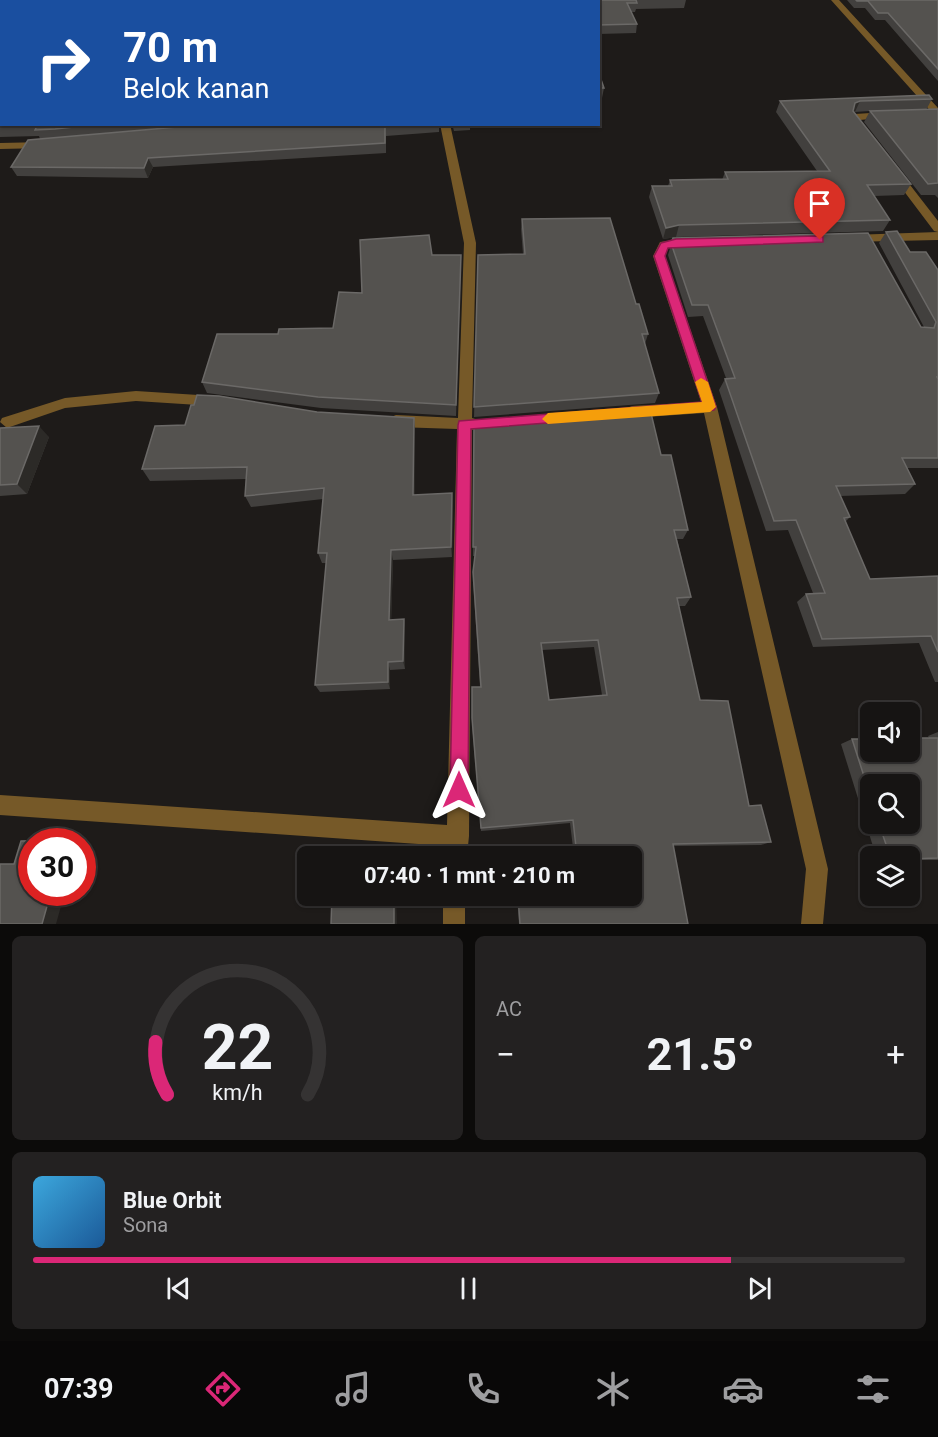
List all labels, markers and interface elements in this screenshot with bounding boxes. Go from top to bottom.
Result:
text: 70 m [123,23,218,72]
icon: right [24,24,102,102]
text: Belok kanan [123,73,269,105]
pin [794,178,845,240]
icon: arrive [803,187,836,220]
map controls [860,702,920,906]
button: sound [860,702,920,762]
position arrow [427,758,491,822]
button: search [860,774,920,834]
speed limit sign: 30 [18,828,96,906]
button: layers [860,846,920,906]
text: 07:40 · 1 mnt · 210 m [364,863,575,888]
text: AC [496,997,522,1021]
text: 22 [202,1011,273,1084]
text: 21.5° [647,1028,755,1081]
text: − [496,1035,515,1074]
text: + [886,1035,905,1074]
text: km/h [212,1080,263,1105]
text: Blue Orbit [123,1188,221,1213]
text: Sona [123,1213,168,1237]
icon: previous [162,1272,195,1305]
icon: pause [452,1272,485,1305]
icon: next [743,1272,776,1305]
icon: directions [202,1368,244,1410]
icon: music [332,1368,374,1410]
icon: phone [462,1368,504,1410]
icon: climate [592,1368,634,1410]
icon: car [722,1368,764,1410]
icon: filters [852,1368,894,1410]
text: 07:39 [44,1373,114,1405]

